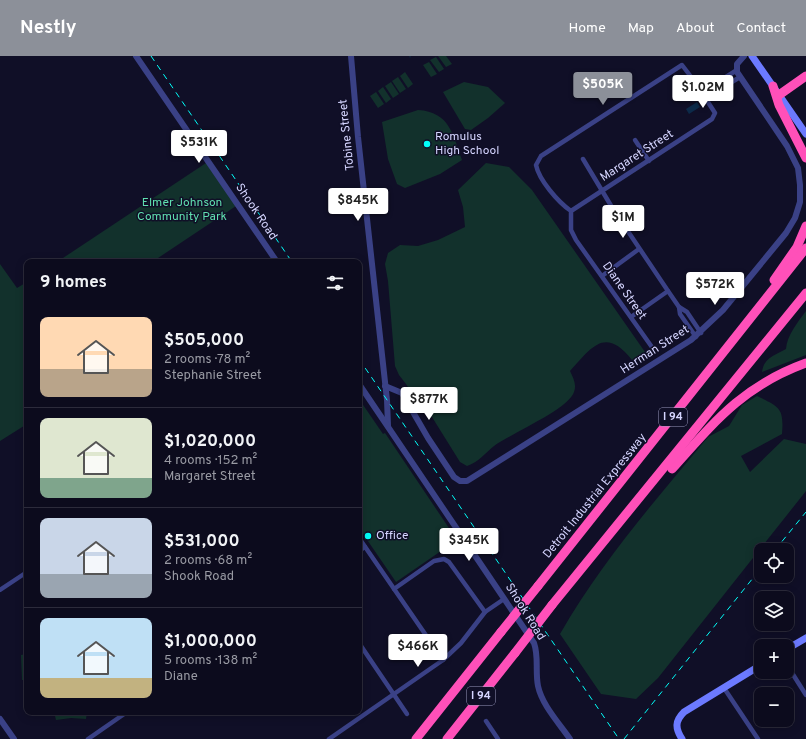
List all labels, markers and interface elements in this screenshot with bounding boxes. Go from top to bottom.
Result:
text: Nestly [20,16,77,40]
text: Home [569,20,606,37]
text: Map [628,20,654,37]
text: About [676,20,715,37]
text: Contact [737,20,786,37]
pin: $505K [575,72,631,106]
pin: $1.02M [670,75,736,109]
text: $505K [582,77,624,93]
text: $1.02M [681,80,725,96]
street label: Tobine Street [335,99,359,171]
street label: Margaret Street [597,126,677,186]
place label: Romulus High School [435,129,499,159]
pin: $531K [171,130,227,164]
text: $531K [180,135,218,151]
marker: Romulus High School [422,139,432,149]
street label: Shook Road [231,181,281,243]
pin: $845K [330,188,386,222]
text: $845K [337,193,379,209]
park label: Elmer Johnson Community Park [137,195,227,225]
pin: $1M [604,205,642,239]
text: $1M [611,210,635,226]
street label: Diane Street [598,259,650,323]
text: 9 homes [40,272,107,294]
icon: filters [324,272,346,294]
pin: $572K [687,272,743,306]
text: $572K [695,277,735,293]
street label: Herman Street [618,322,692,378]
text: $505,000 [164,330,244,352]
icon: home [72,333,120,381]
text: 2 rooms · 78 m² [164,352,250,368]
text: Stephanie Street [164,368,262,384]
pin: $877K [401,387,457,421]
text: $877K [410,392,448,408]
road number: I 94 [659,408,687,426]
street label: Detroit Industrial Expressway [540,430,650,562]
text: $1,020,000 [164,431,256,453]
icon: home [72,434,120,482]
text: 4 rooms · 152 m² [164,453,257,469]
text: Margaret Street [164,469,256,485]
place label: Office [376,528,408,544]
pin: $345K [441,528,497,562]
text: $531,000 [164,531,240,553]
marker: Office [363,531,373,541]
text: $345K [448,533,490,549]
icon: home [72,534,120,582]
map controls [754,543,794,727]
button: locate [754,543,794,583]
text: 2 rooms · 68 m² [164,553,252,569]
text: Shook Road [164,569,234,585]
street label: Shook Road [501,580,549,644]
button: layers [754,591,794,631]
text: $1,000,000 [164,631,257,653]
icon: home [72,634,120,682]
pin: $466K [390,634,446,668]
text: $466K [397,639,439,655]
button: + [754,639,794,679]
text: 5 rooms · 138 m² [164,653,257,669]
text: Diane [164,669,198,685]
road number: I 94 [467,687,495,705]
button: − [754,687,794,727]

